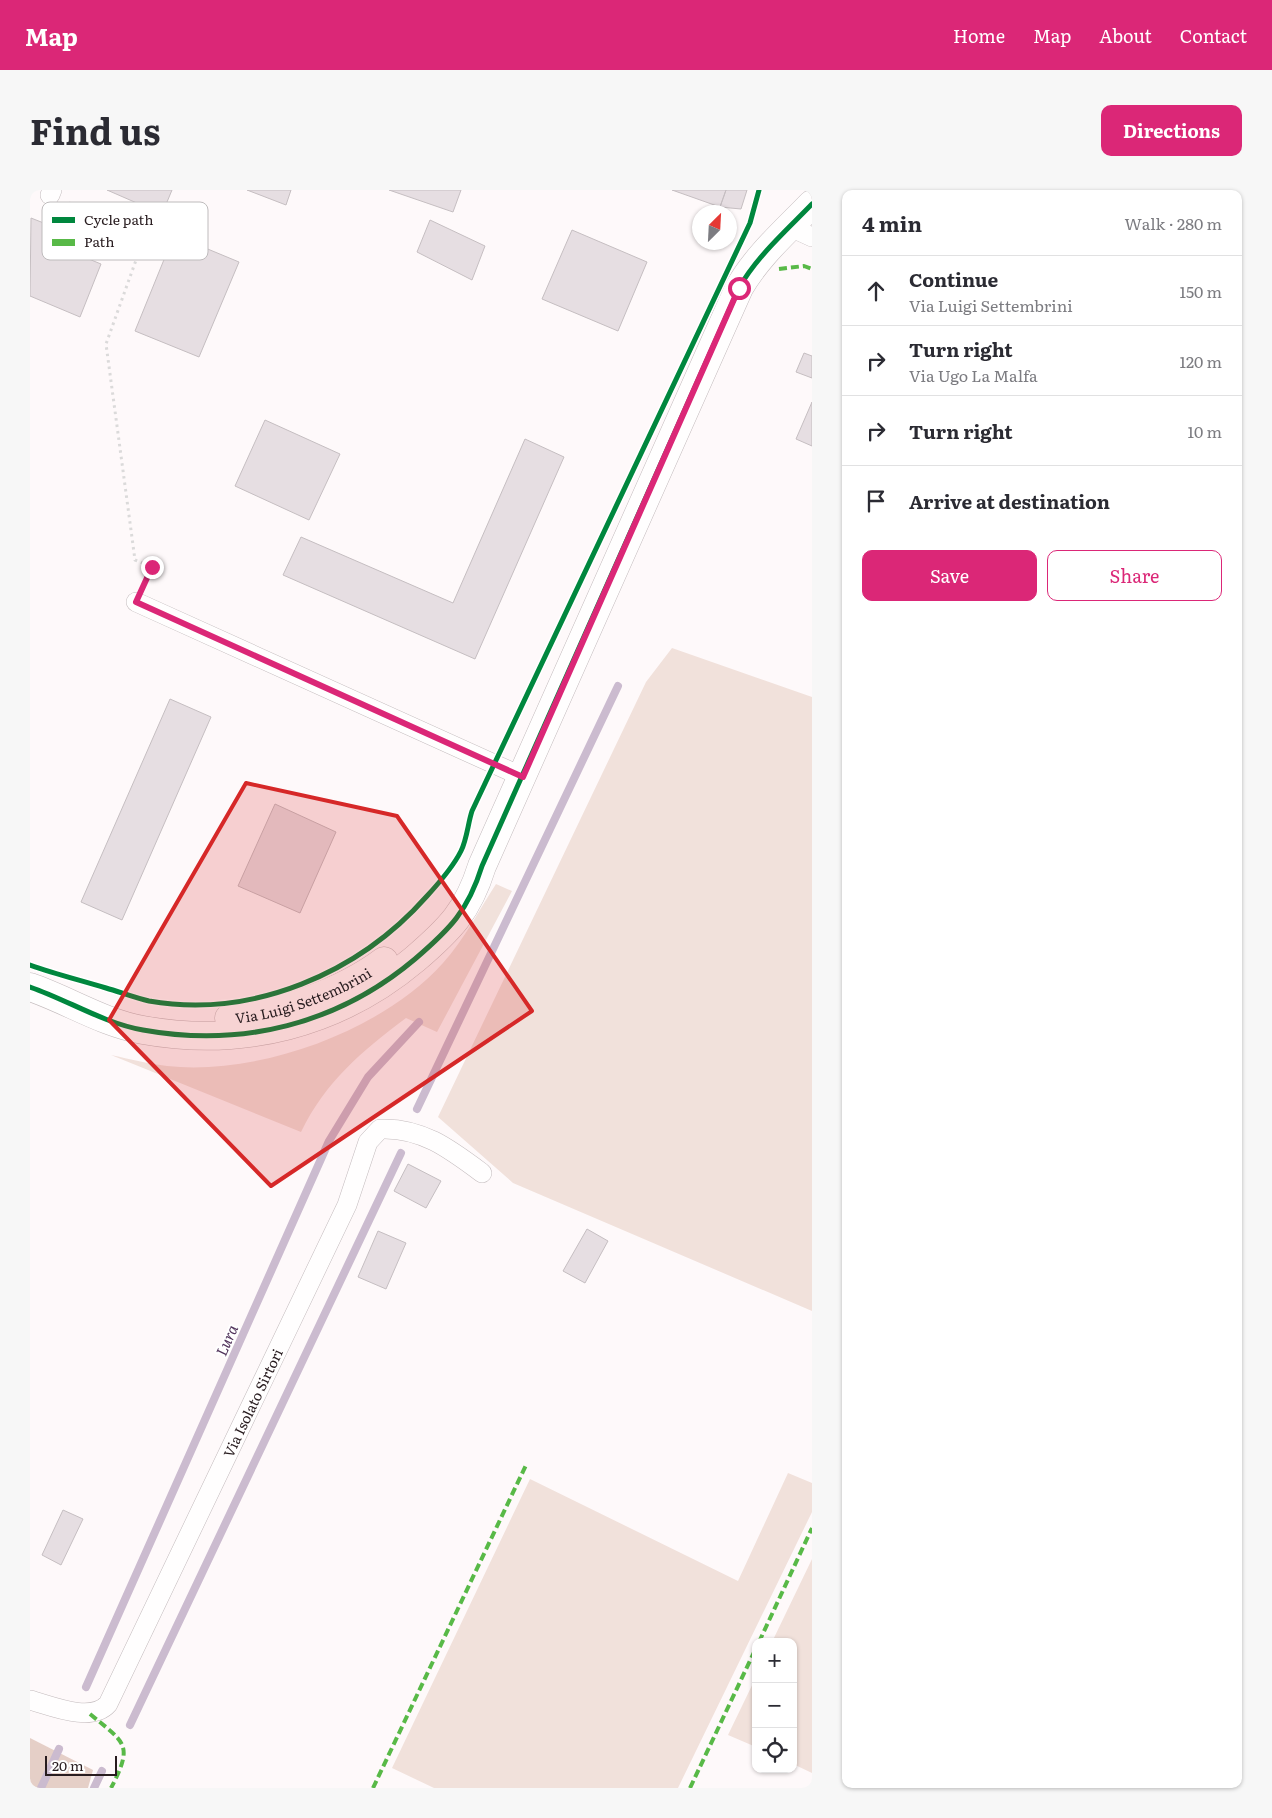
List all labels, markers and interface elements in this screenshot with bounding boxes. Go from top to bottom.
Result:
text: Map [25,18,78,53]
text: Home [953,22,1005,49]
text: Map [1033,22,1071,49]
text: About [1099,22,1152,49]
text: Contact [1180,22,1247,49]
text: Find us [30,104,160,156]
button: Directions [1101,105,1242,156]
legend [42,202,208,260]
north arrow [692,205,737,250]
text: 4 min [862,207,922,238]
text: Cycle path [84,209,153,229]
text: Walk · 280 m [1124,211,1222,235]
text: Path [84,231,114,251]
text: Continue [909,265,998,293]
route start [728,277,751,300]
icon: ahead [862,277,890,305]
text: 150 m [1179,279,1222,303]
text: Via Luigi Settembrini [909,293,1073,317]
text: Turn right [909,335,1013,363]
icon: right [862,347,890,375]
text: 120 m [1179,349,1222,373]
text: Via Ugo La Malfa [909,363,1038,387]
icon: right [862,417,890,445]
text: Turn right [909,417,1013,445]
text: 10 m [1188,419,1222,443]
icon: arrive [862,487,890,515]
text: Arrive at destination [909,487,1110,515]
button: Save [862,550,1037,601]
button: Share [1047,550,1222,601]
route end [141,556,164,579]
street label: Via Luigi Settembrini [234,962,375,1028]
water label: Lura [209,1320,243,1359]
street label: Via Isolato Sirtori [218,1345,287,1460]
map controls [752,1638,797,1773]
button: + [752,1638,797,1683]
button: − [752,1683,797,1728]
button: locate [752,1728,797,1773]
scale bar [45,1753,118,1776]
text: 20 m [52,1755,84,1775]

